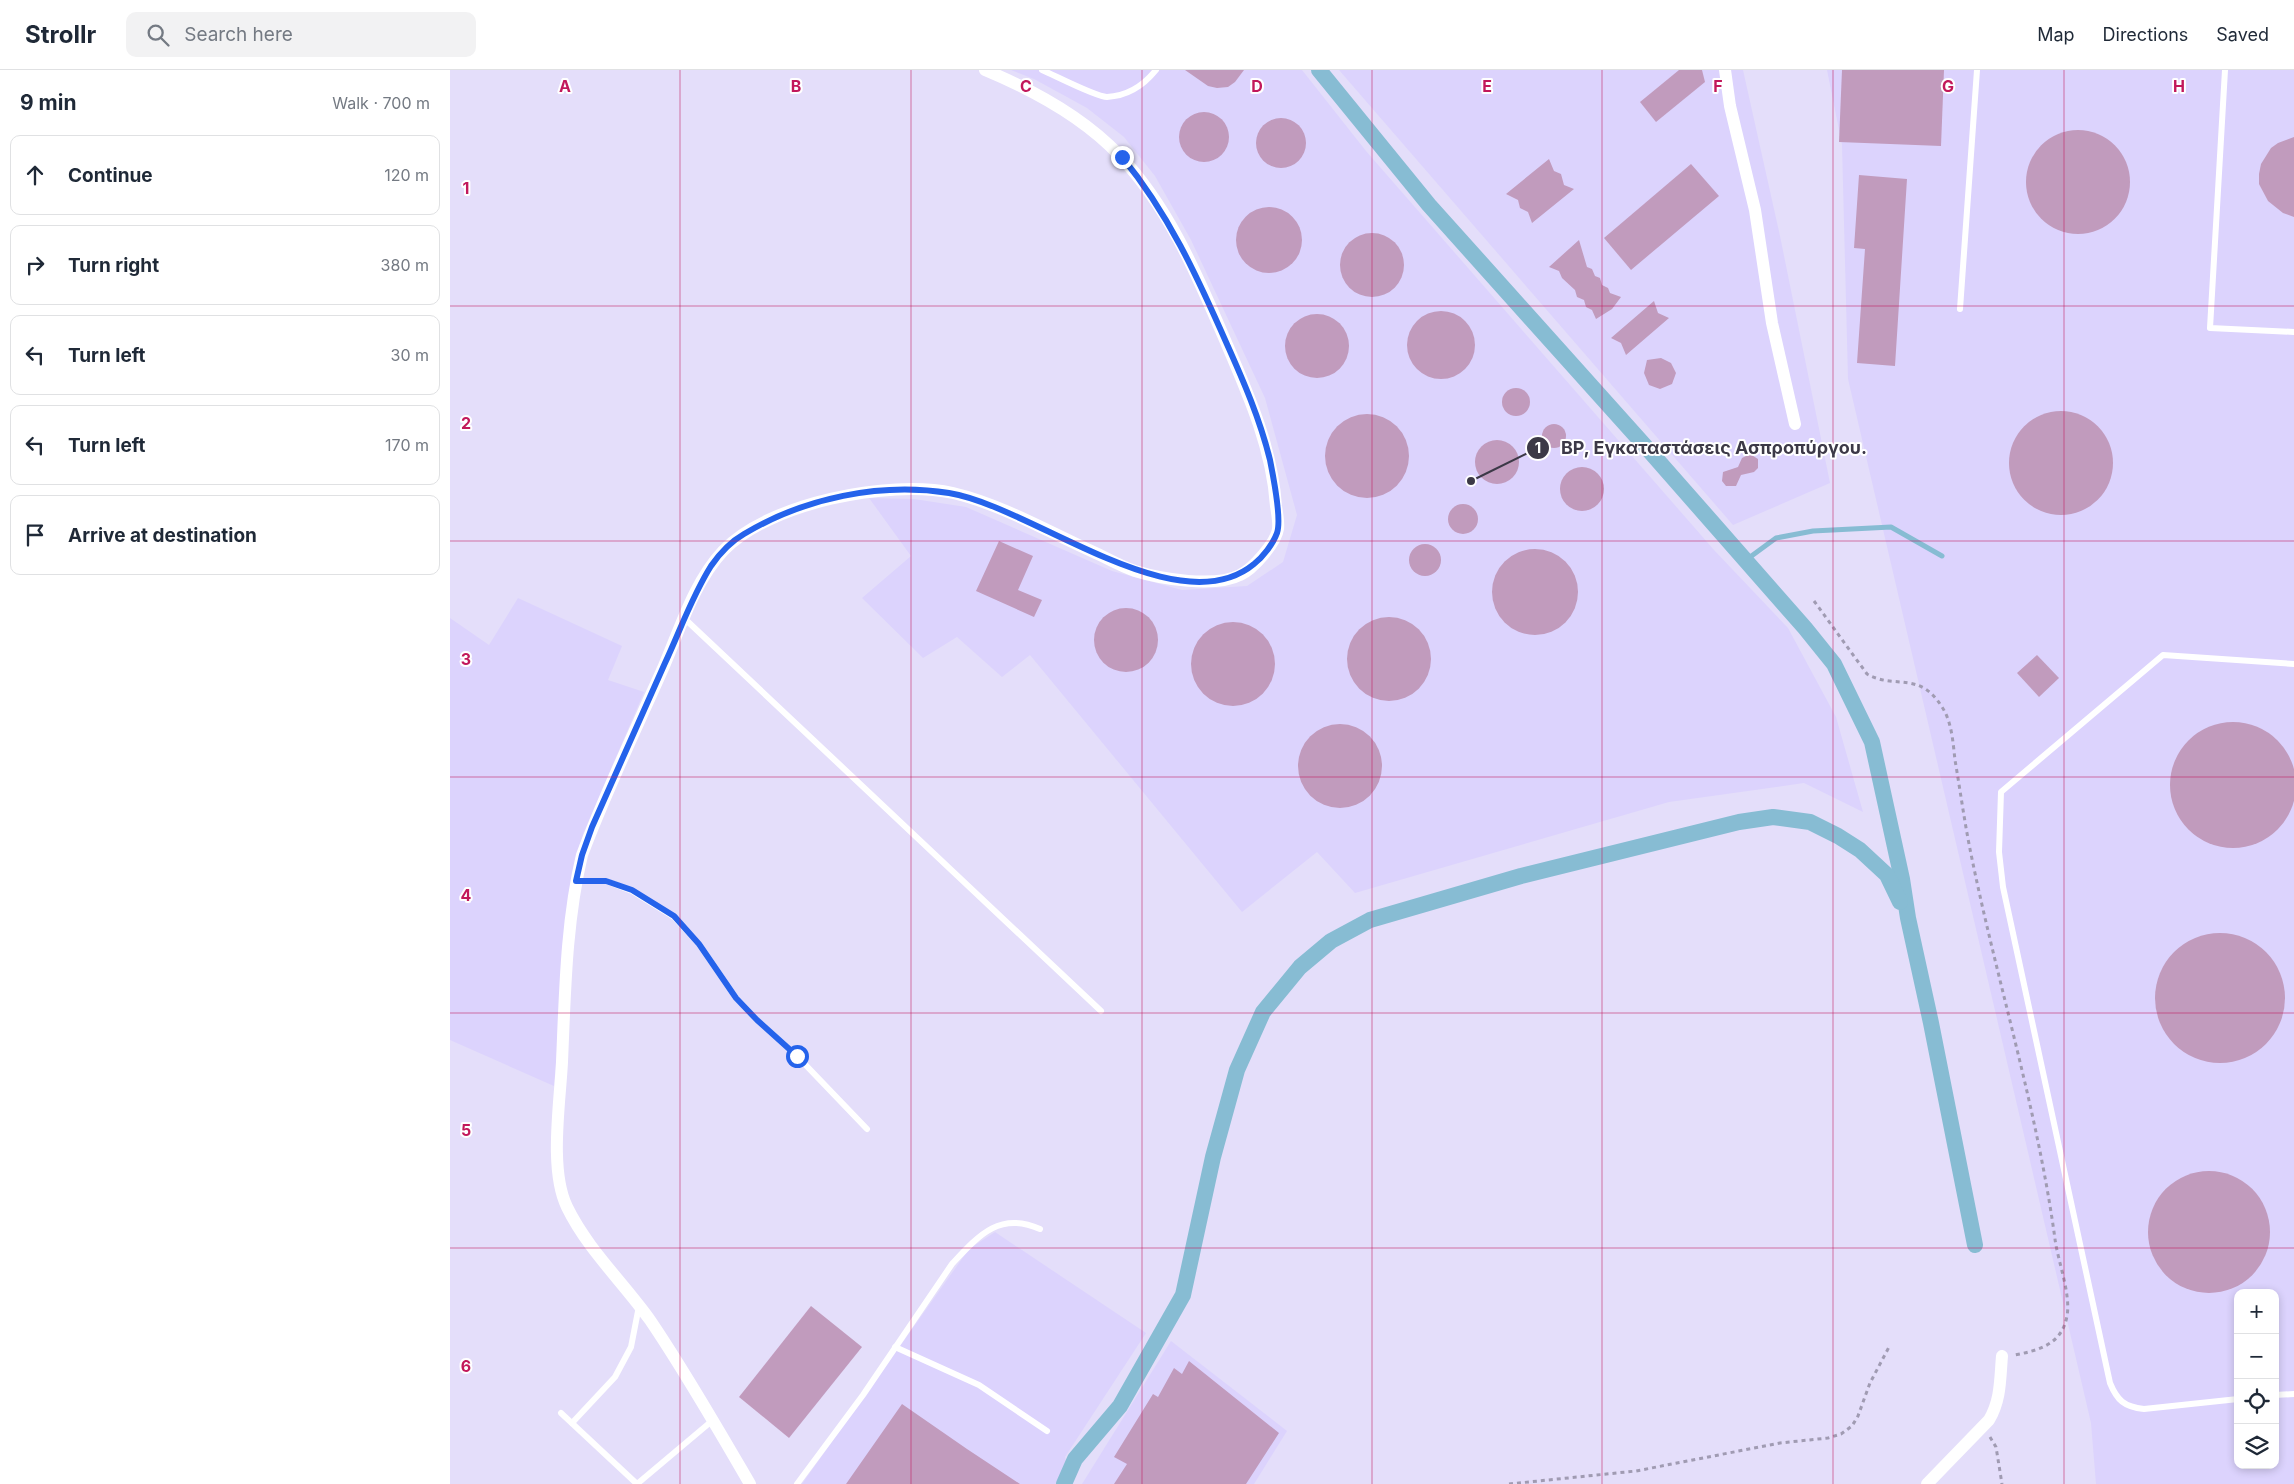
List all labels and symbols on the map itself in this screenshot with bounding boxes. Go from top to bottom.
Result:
text: A [559,76,571,96]
text: B [791,76,801,96]
text: C [1020,76,1032,96]
text: D [1251,76,1263,96]
text: E [1482,76,1492,96]
text: F [1713,76,1723,96]
text: G [1942,76,1954,96]
text: H [2173,76,2185,96]
route end [1111,146,1134,169]
text: 1 [463,178,469,198]
text: 2 [461,413,471,433]
callout: BP, Εγκαταστάσεις Ασπροπύργου. [1526,432,1877,465]
text: BP, Εγκαταστάσεις Ασπροπύργου. [1561,437,1867,458]
text: 1 [1535,438,1541,457]
text: 3 [461,649,471,669]
text: 4 [461,885,472,905]
route start [786,1045,809,1068]
text: 5 [461,1120,471,1140]
text: 6 [461,1356,471,1376]

